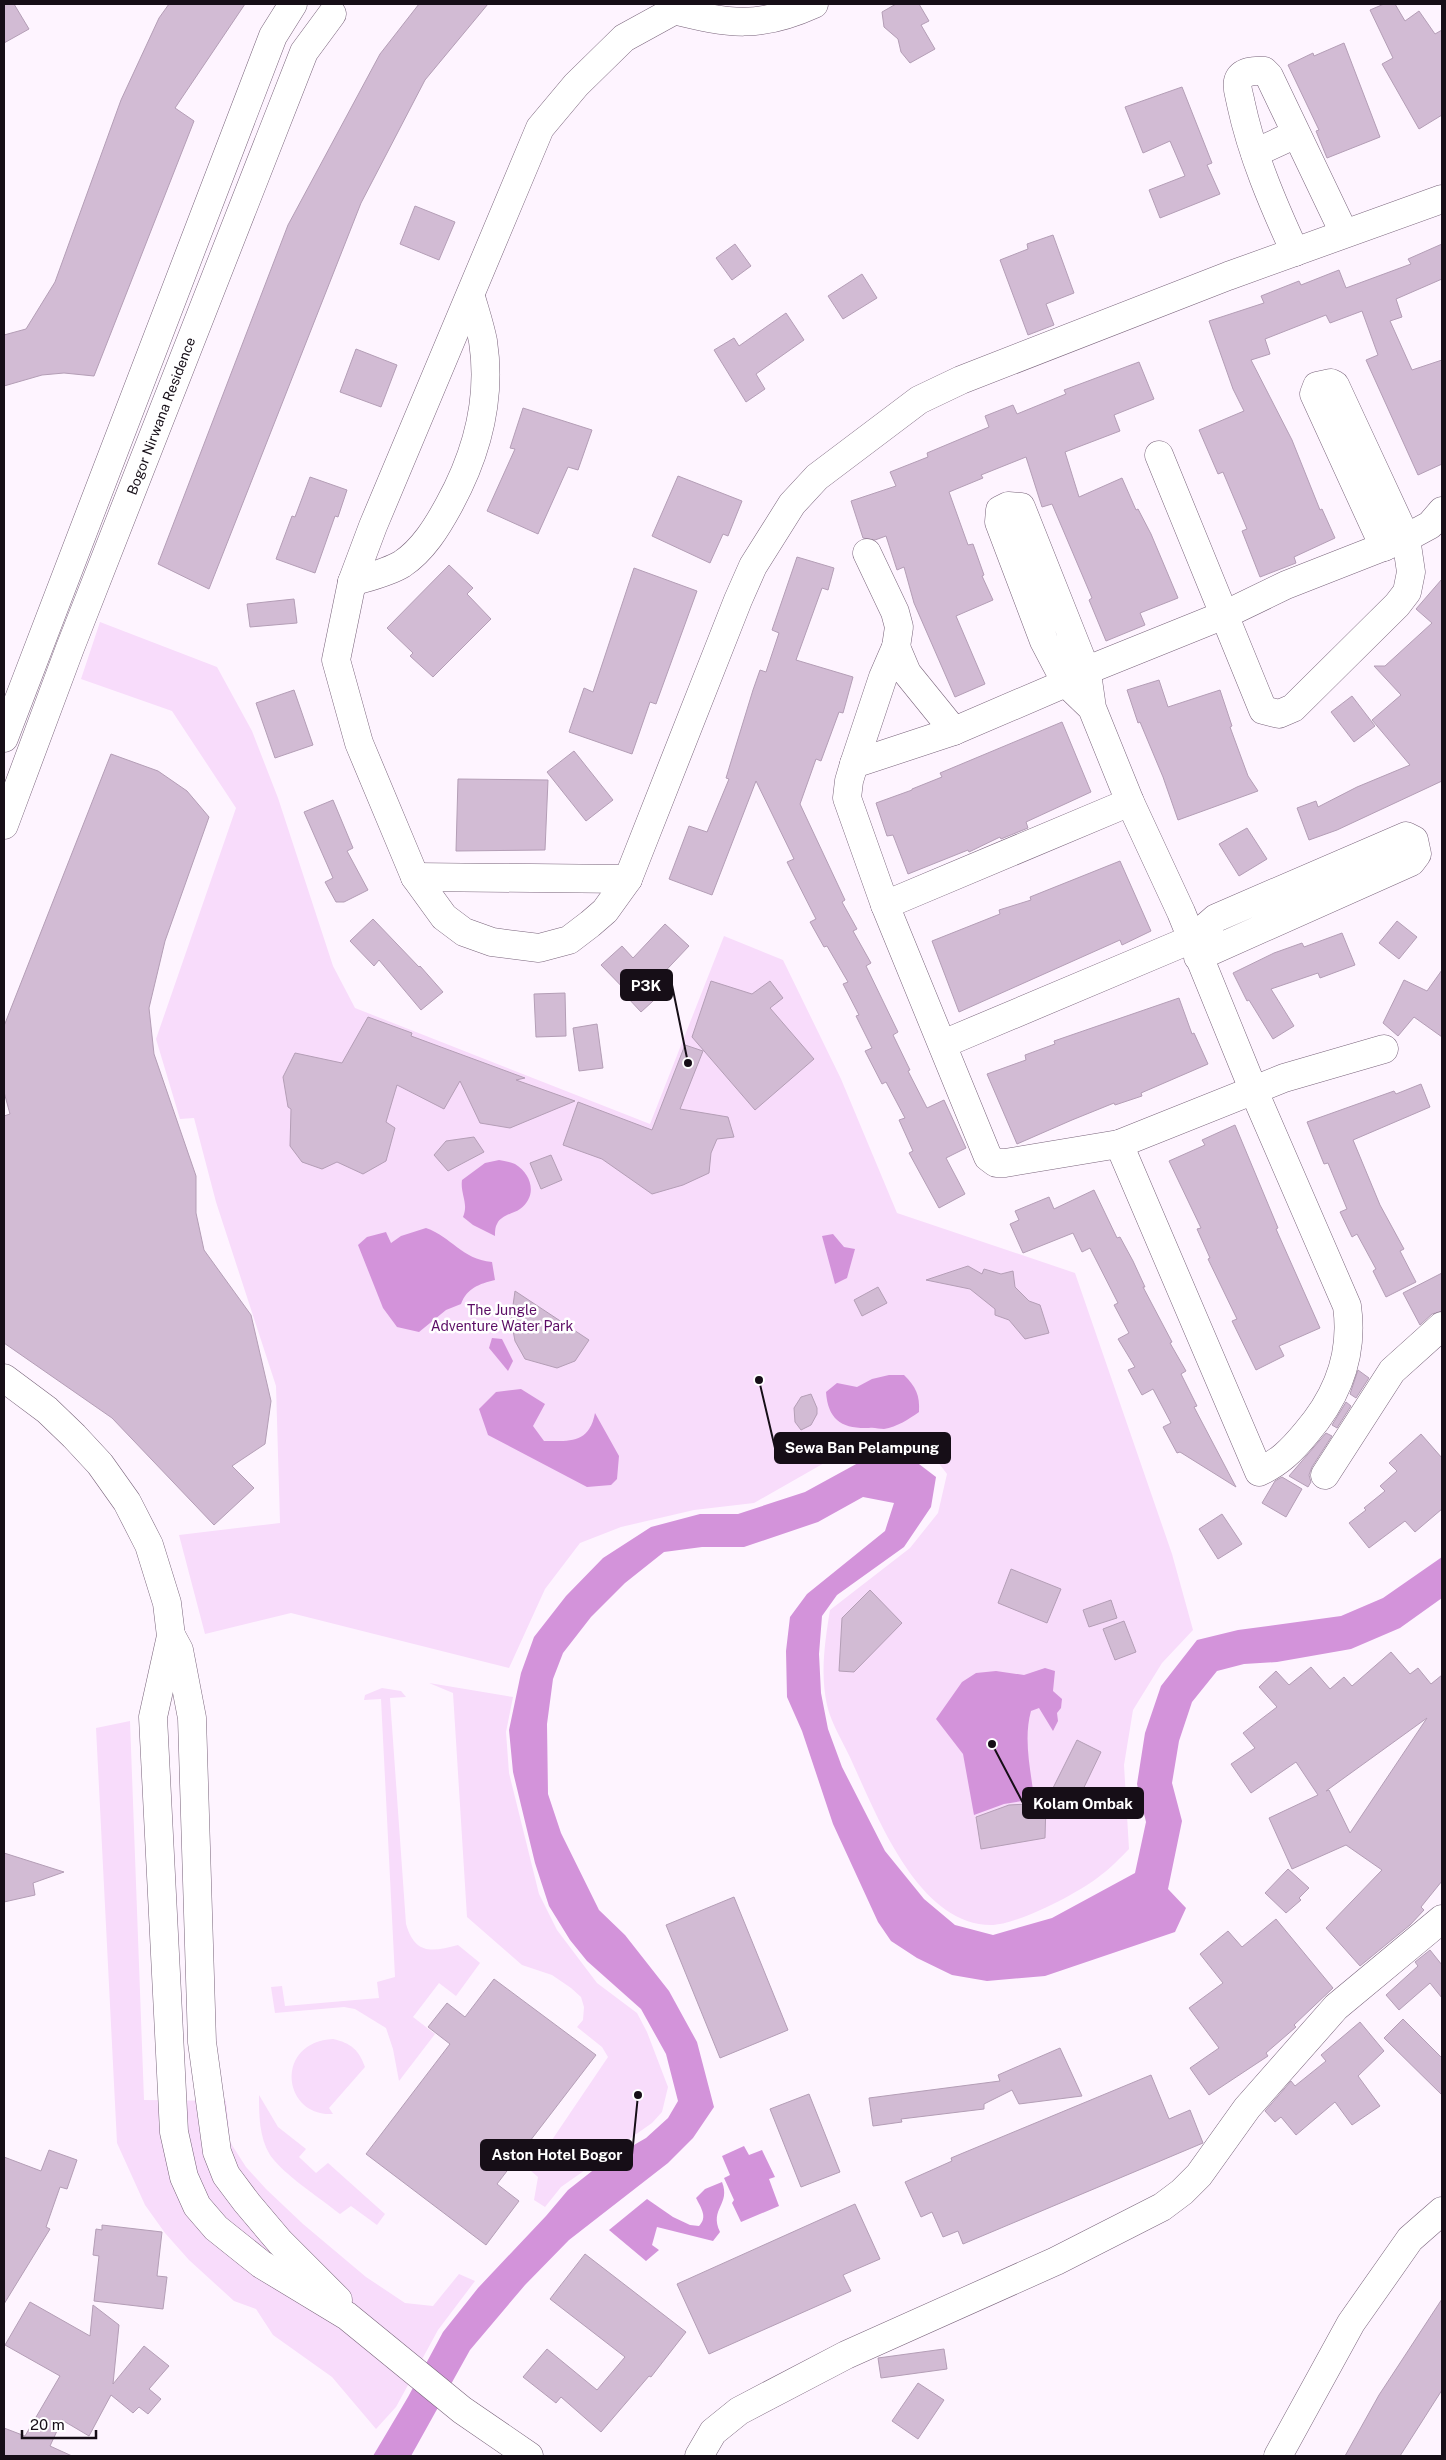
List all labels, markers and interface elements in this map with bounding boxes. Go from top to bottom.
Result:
street label: Bogor Nirwana Residence [124,335,199,497]
callout: P3K [621,970,672,1000]
text: P3K [631,977,661,994]
park label: The Jungle Adventure Water Park [431,1302,573,1334]
callout: Sewa Ban Pelampung [775,1433,950,1463]
text: Sewa Ban Pelampung [785,1439,940,1456]
callout: Kolam Ombak [1023,1788,1143,1818]
text: Kolam Ombak [1033,1795,1133,1812]
callout: Aston Hotel Bogor [481,2140,632,2170]
text: Aston Hotel Bogor [491,2146,623,2163]
scale bar [22,2408,96,2440]
text: 20 m [30,2416,65,2433]

